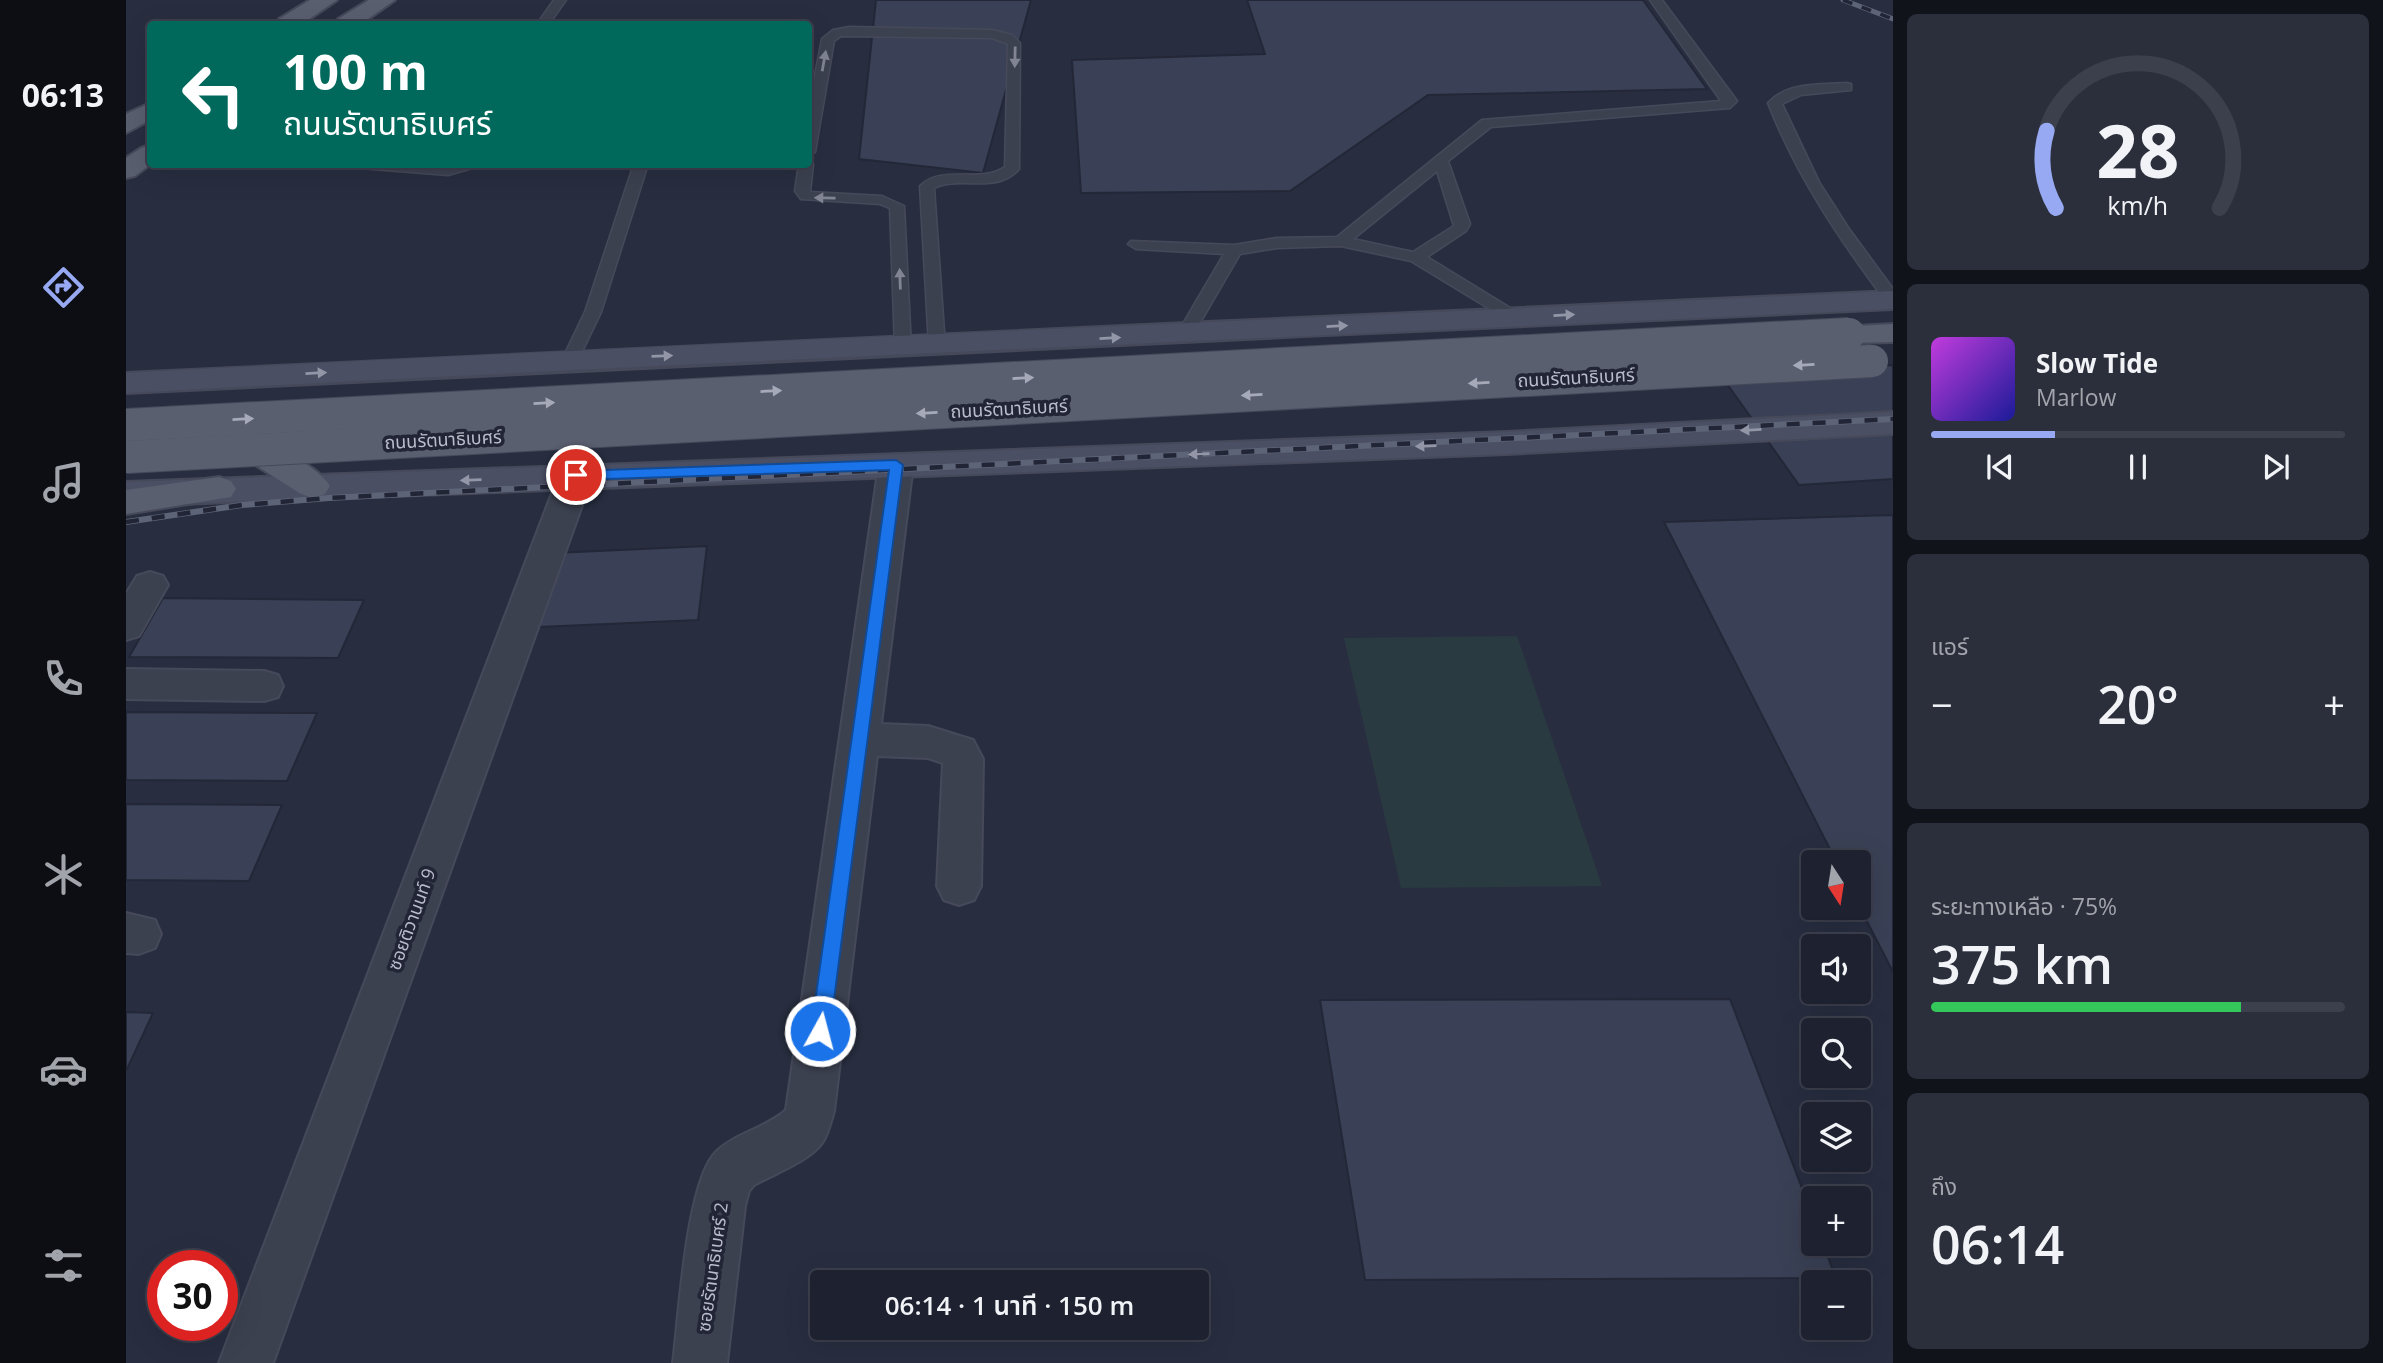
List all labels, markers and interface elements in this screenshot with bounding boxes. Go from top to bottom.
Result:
text: 100 m [283,38,428,104]
one-way arrow [1009,47,1020,69]
icon: left [168,49,259,140]
one-way arrow [819,50,830,72]
text: 06:13 [22,73,104,116]
text: 28 [2096,100,2180,199]
text: ถนนรัตนาธิเบศร์ [283,101,492,144]
text: km/h [2108,188,2168,222]
one-way arrow [814,192,836,204]
icon: directions [39,263,88,312]
one-way arrow [895,268,906,290]
one-way arrow [1553,310,1575,321]
one-way arrow [1326,321,1348,332]
one-way arrow [1099,332,1121,343]
text: Slow Tide [2036,345,2158,381]
one-way arrow [651,350,673,361]
one-way arrow [1792,360,1814,371]
street label: ถนนรัตนาธิเบศร์ [1517,362,1636,392]
one-way arrow [306,367,328,378]
one-way arrow [1012,372,1034,383]
one-way arrow [1467,377,1489,388]
text: Marlow [2036,381,2116,413]
one-way arrow [760,386,782,397]
one-way arrow [1240,390,1262,401]
street label: ถนนรัตนาธิเบศร์ [950,393,1069,423]
one-way arrow [533,398,555,409]
one-way arrow [915,407,937,418]
one-way arrow [232,413,254,424]
street label: ถนนรัตนาธิเบศร์ [384,424,503,454]
one-way arrow [1740,425,1762,436]
one-way arrow [1415,440,1437,451]
pin [546,445,606,505]
one-way arrow [1188,448,1210,459]
icon: previous [1981,448,2019,486]
icon: pause [2119,448,2157,486]
icon: next [2257,448,2295,486]
icon: arrive [557,456,595,494]
icon: music [39,458,88,507]
one-way arrow [460,474,482,486]
text: แอร์ [1931,630,1968,662]
icon: phone [39,654,88,703]
text: 20° [2097,668,2179,739]
text: − [1931,678,1953,730]
text: + [2323,678,2345,730]
icon: climate [39,850,88,899]
north arrow [1801,850,1871,920]
map controls [1801,850,1871,1340]
street label: ซอยติวานนท์ 9 [381,865,441,973]
text: ระยะทางเหลือ · 75% [1931,890,2117,922]
text: 375 km [1931,928,2113,999]
button: sound [1801,934,1871,1004]
position arrow [783,994,857,1068]
button: search [1801,1018,1871,1088]
icon: car [39,1045,88,1094]
button: layers [1801,1102,1871,1172]
text: ถึง [1931,1170,1957,1202]
button: + [1801,1186,1871,1256]
street label: ซอยรัตนาธิเบศร์ 2 [691,1201,733,1333]
text: 06:14 [1931,1208,2064,1279]
icon: filters [39,1241,88,1290]
speed limit sign: 30 [147,1250,238,1341]
button: − [1801,1270,1871,1340]
text: 06:14 · 1 นาที · 150 m [885,1287,1134,1323]

